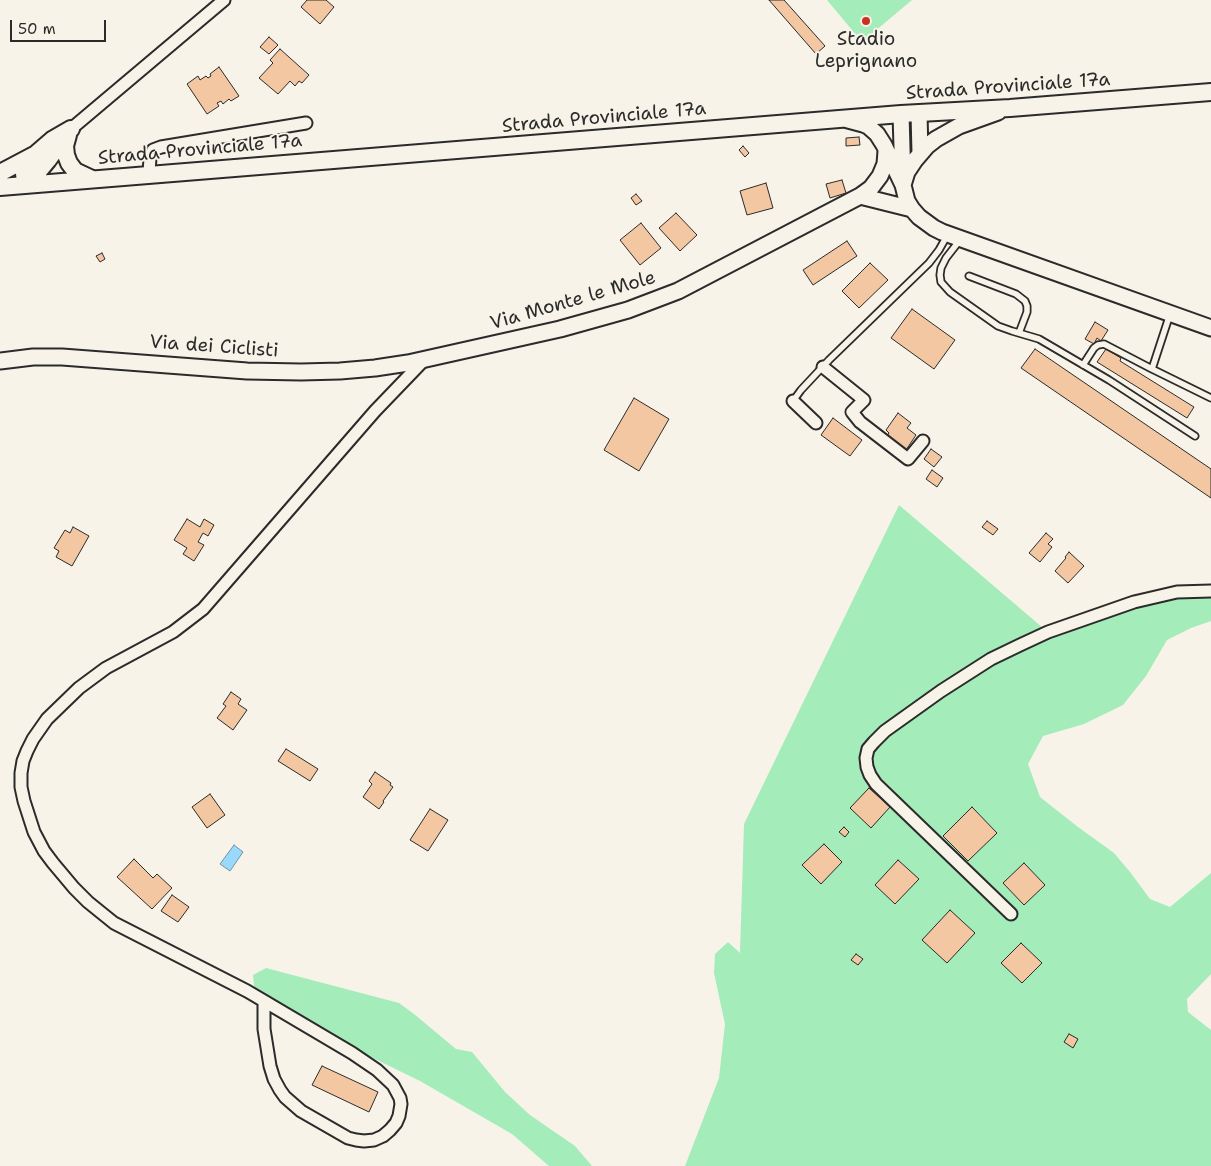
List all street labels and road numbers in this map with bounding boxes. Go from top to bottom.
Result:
street label: Strada Provinciale 17a [905,68,1111,106]
street label: Strada Provinciale 17a [501,98,707,138]
street label: Strada Provinciale 17a [97,130,303,170]
street label: Via Monte le Mole [488,266,658,336]
street label: Via dei Ciclisti [149,331,279,363]

